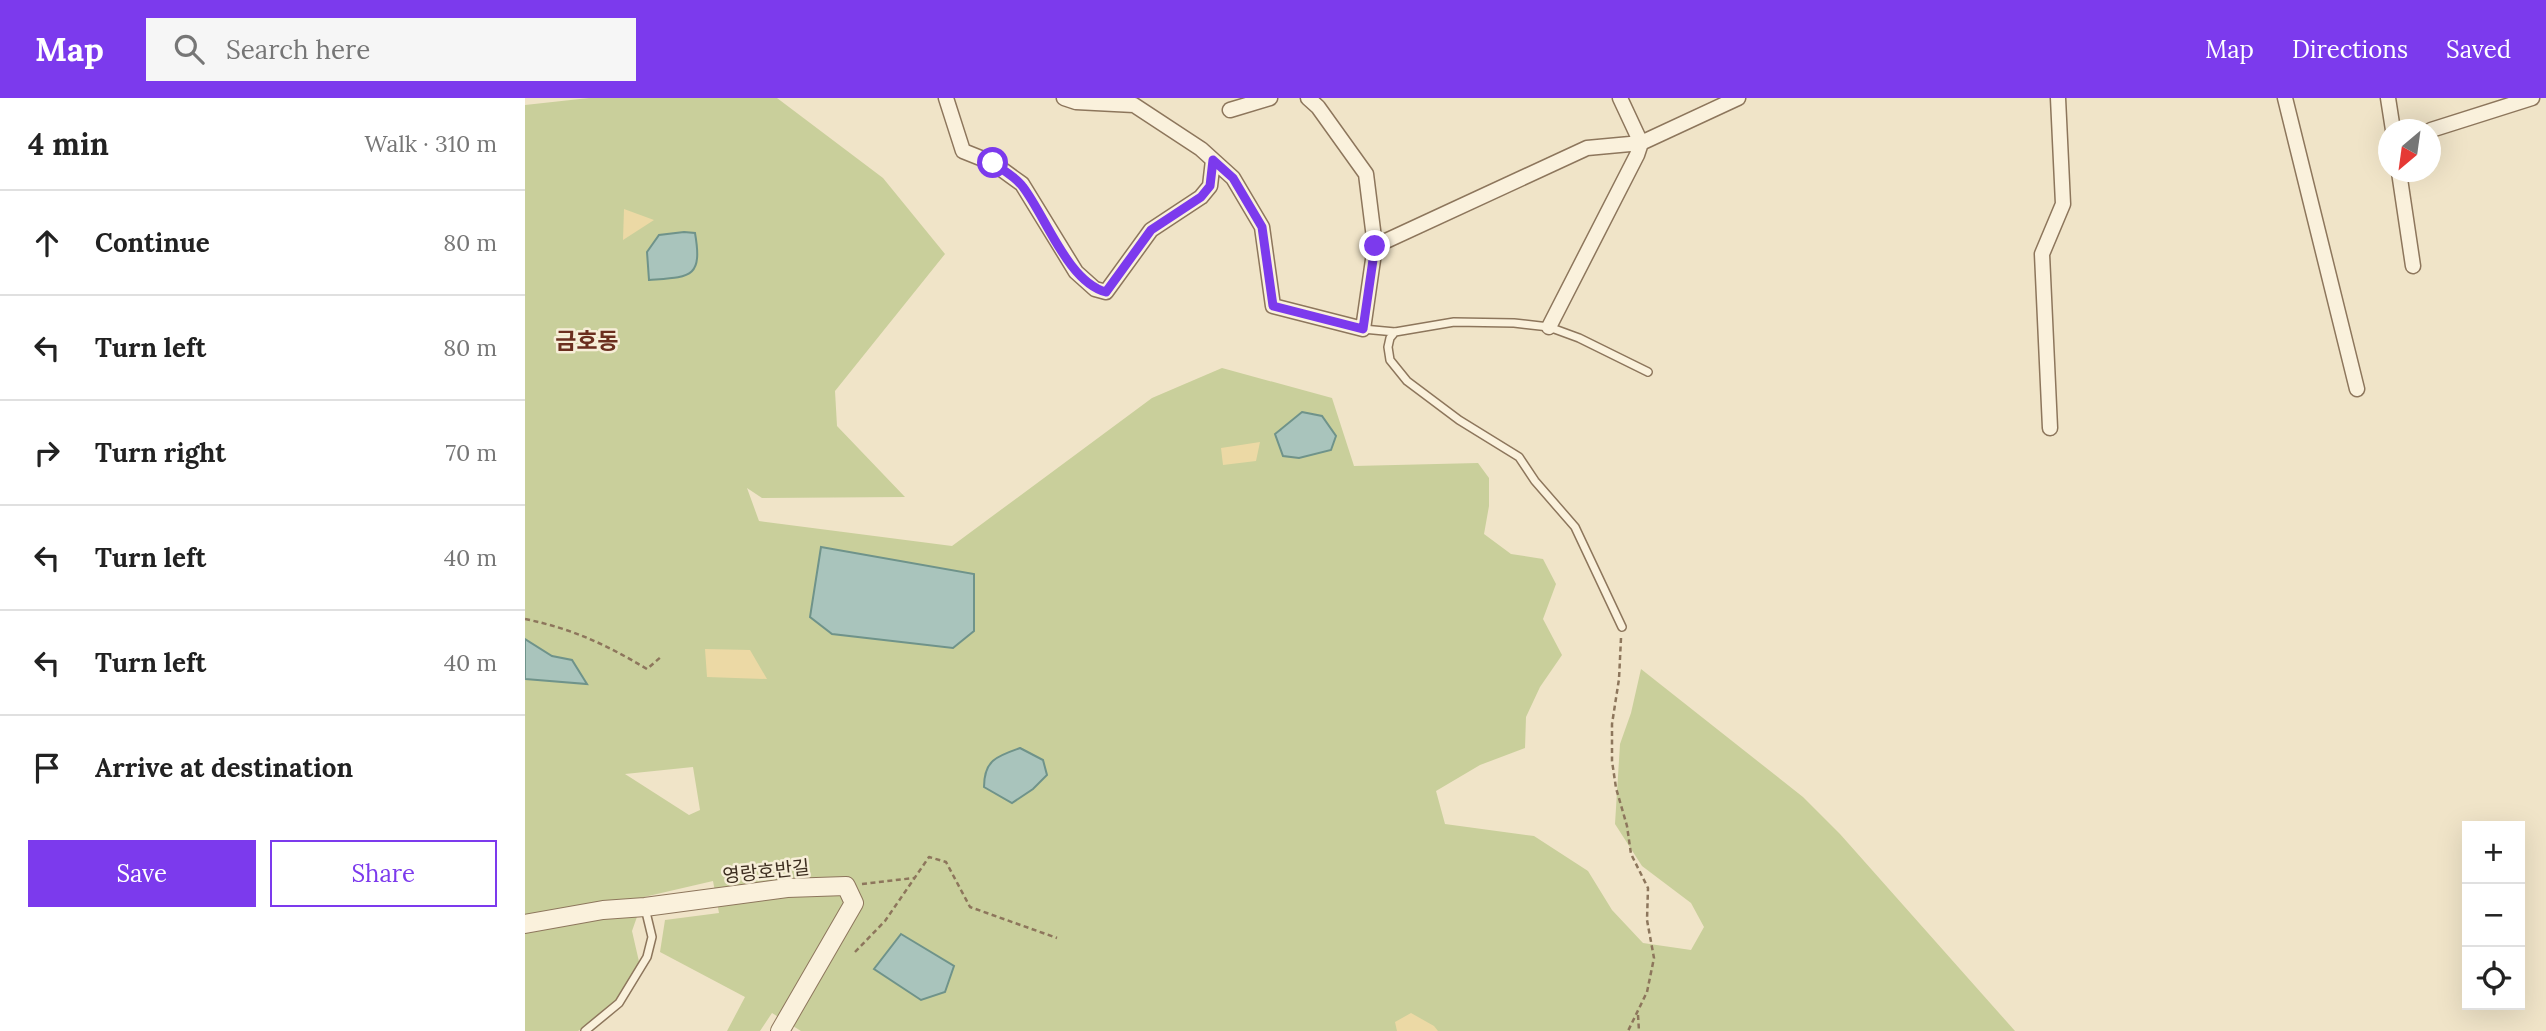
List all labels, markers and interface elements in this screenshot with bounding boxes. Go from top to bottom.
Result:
search box [146,18,636,81]
text: Map [35,28,104,70]
icon: search [170,30,208,68]
text: Search here [226,33,370,66]
text: Map [2205,34,2254,65]
text: Directions [2292,34,2408,65]
text: Saved [2446,34,2511,65]
north arrow [2378,119,2441,182]
text: 4 min [28,125,109,163]
text: Walk · 310 m [365,129,497,158]
route start [977,147,1008,178]
icon: ahead [28,224,66,262]
text: Continue [95,226,210,259]
text: 80 m [443,228,497,257]
route end [1359,230,1390,261]
district label: 금호동 [555,326,619,355]
icon: left [28,329,66,367]
text: Turn left [95,331,206,364]
text: 80 m [443,333,497,362]
icon: right [28,434,66,472]
text: Turn right [95,436,226,469]
text: 70 m [446,438,497,467]
icon: left [28,539,66,577]
text: Turn left [95,541,206,574]
text: 40 m [444,543,497,572]
icon: left [28,644,66,682]
text: Turn left [95,646,206,679]
text: 40 m [444,648,497,677]
icon: arrive [28,749,66,787]
text: Arrive at destination [95,751,353,784]
map controls [2462,821,2525,1010]
button: + [2462,821,2525,884]
button: Save [28,840,256,907]
button: Share [270,840,497,907]
street label: 영랑호반길 [721,854,811,888]
button: − [2462,884,2525,947]
button: locate [2462,947,2525,1010]

